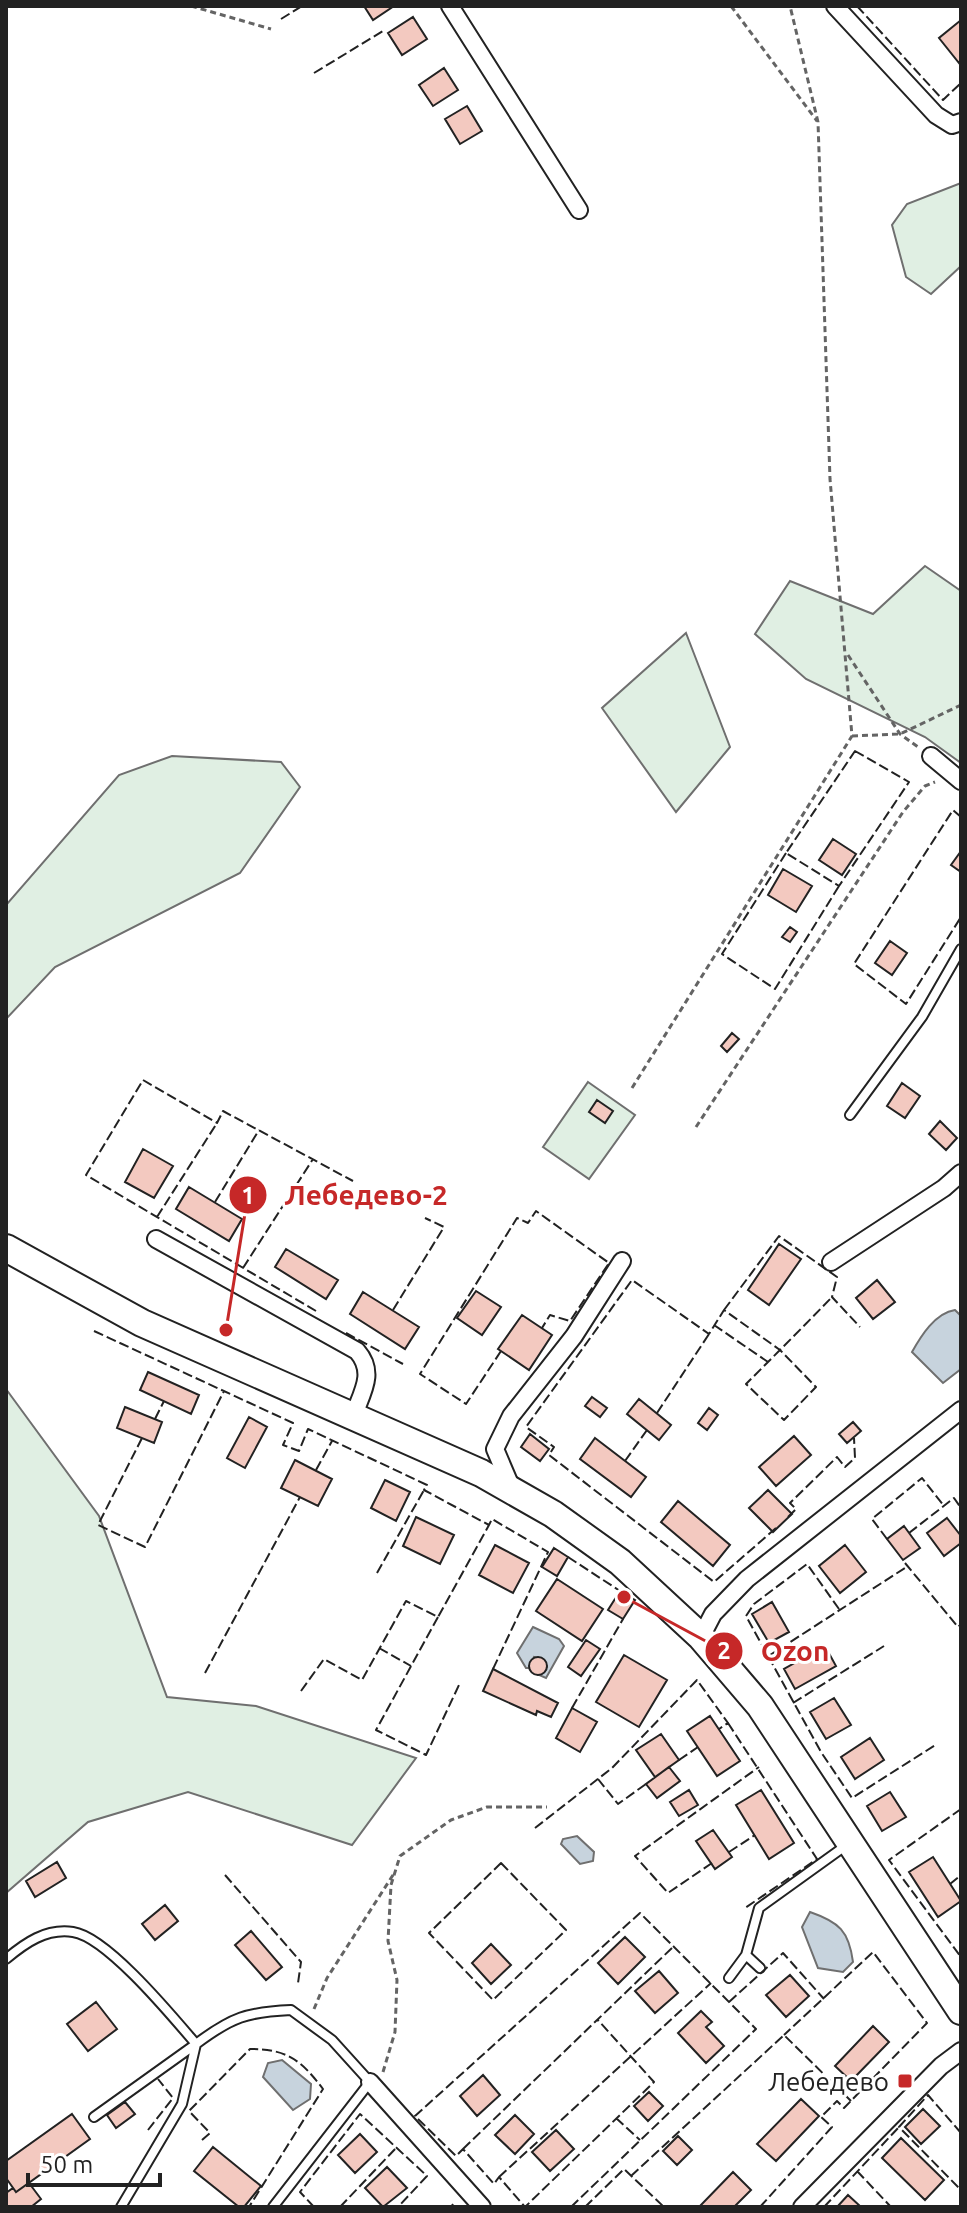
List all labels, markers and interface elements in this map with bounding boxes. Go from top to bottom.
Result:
callout: Лебедево-2 [228,1169,463,1221]
text: Лебедево-2 [284,1179,448,1210]
text: 1 [241,1182,255,1209]
callout: Ozon [704,1625,845,1677]
text: Ozon [761,1635,829,1666]
text: 2 [717,1637,731,1664]
place label: Лебедево [768,2067,889,2096]
marker: Лебедево [896,2072,914,2090]
scale bar [28,2137,160,2187]
text: 50 m [40,2151,93,2178]

